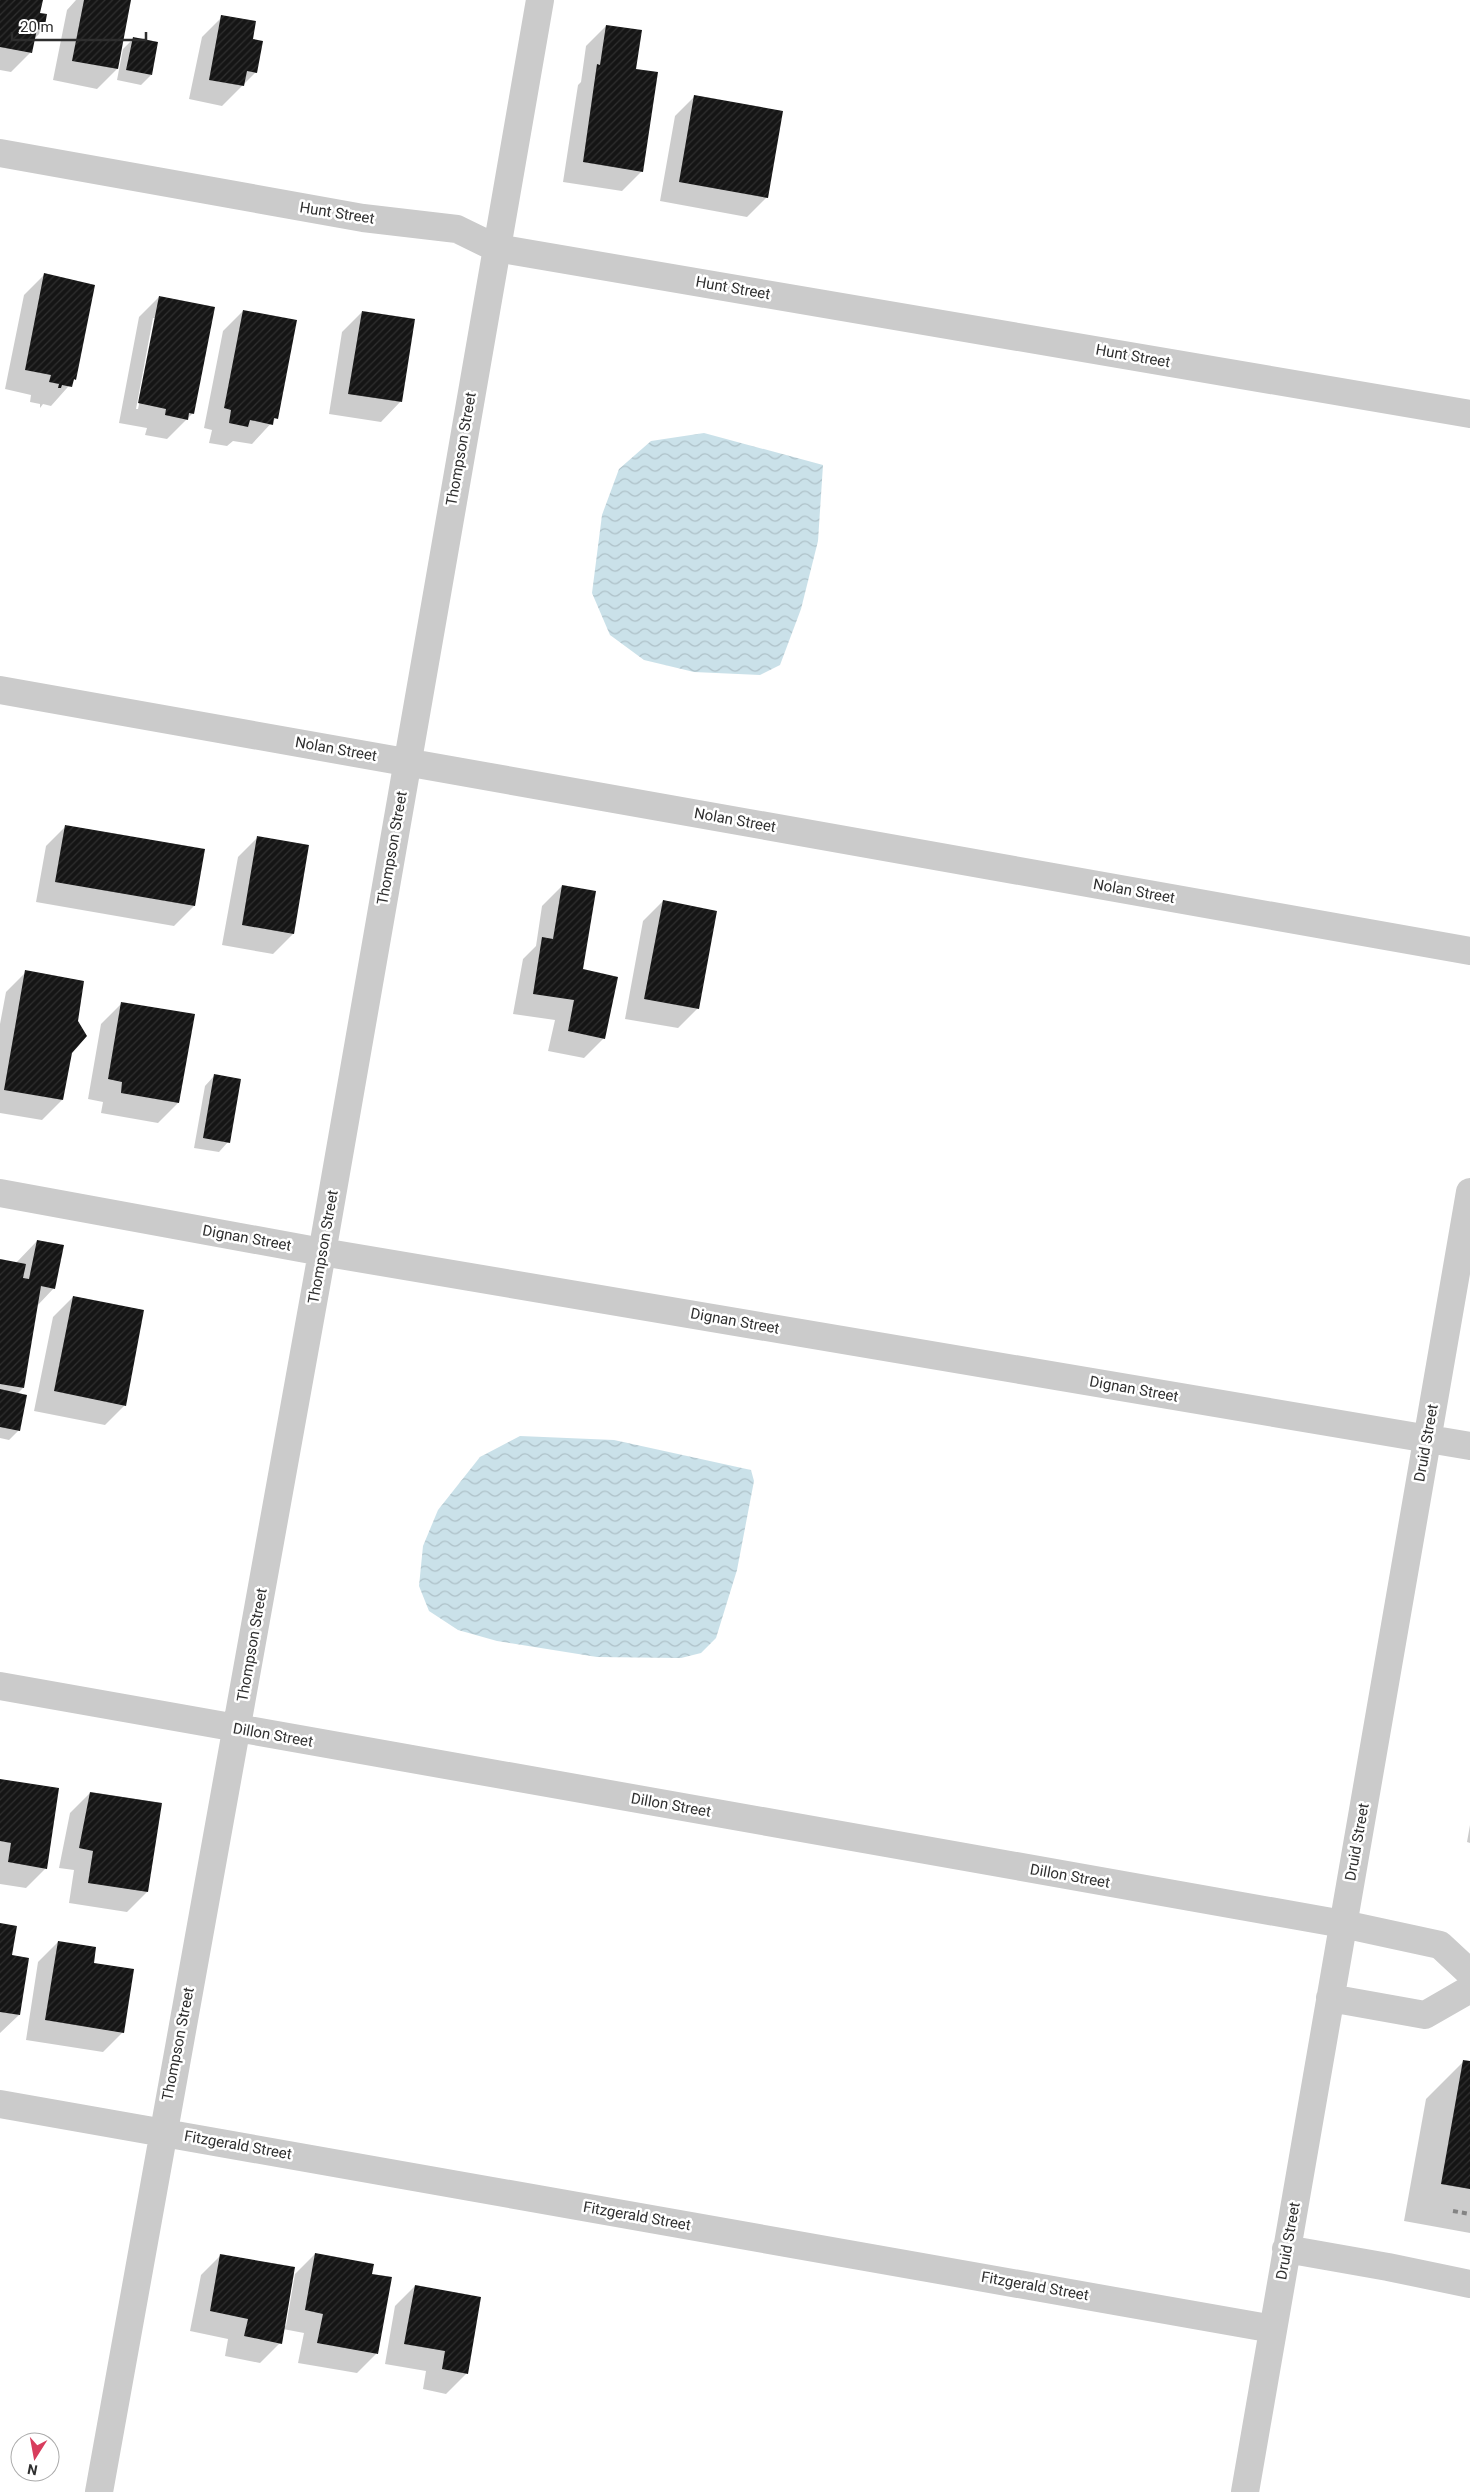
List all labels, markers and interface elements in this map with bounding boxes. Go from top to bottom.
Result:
scale bar [12,10,146,42]
text: 20 m [20,18,54,36]
street label: Hunt Street [298,198,376,228]
street label: Hunt Street [694,273,772,303]
street label: Hunt Street [1094,341,1172,371]
street label: Thompson Street [442,391,480,507]
street label: Nolan Street [294,733,378,765]
street label: Thompson Street [373,790,411,906]
street label: Nolan Street [693,804,777,836]
street label: Nolan Street [1092,875,1176,907]
street label: Thompson Street [304,1189,342,1305]
street label: Dignan Street [201,1221,293,1255]
street label: Dignan Street [689,1304,781,1338]
street label: Dignan Street [1088,1372,1180,1406]
street label: Druid Street [1410,1403,1442,1483]
street label: Thompson Street [233,1587,271,1703]
street label: Dillon Street [232,1719,314,1751]
street label: Dillon Street [630,1789,712,1821]
street label: Druid Street [1341,1802,1373,1882]
street label: Dillon Street [1029,1860,1111,1892]
street label: Thompson Street [158,1986,198,2102]
street label: Fitzgerald Street [183,2127,293,2163]
street label: Fitzgerald Street [582,2198,692,2234]
street label: Druid Street [1272,2201,1304,2281]
street label: Fitzgerald Street [980,2268,1090,2304]
north arrow [10,2432,60,2482]
text: N [26,2461,39,2479]

